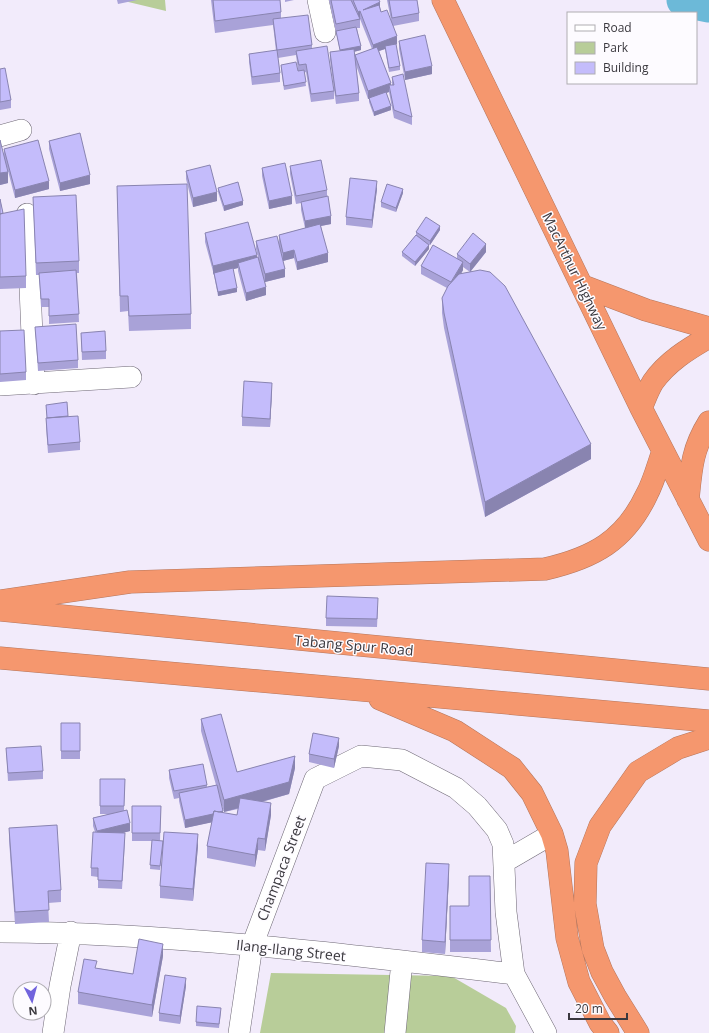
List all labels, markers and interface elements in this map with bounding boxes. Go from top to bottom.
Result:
legend [567,12,697,84]
text: Road [603,19,632,36]
text: Park [603,39,629,56]
text: Building [603,59,649,76]
street label: MacArthur Highway [538,209,612,334]
street label: Tabang Spur Road [294,630,414,660]
street label: Champaca Street [252,812,310,924]
street label: Ilang-Ilang Street [235,935,347,965]
north arrow [12,981,52,1021]
scale bar [569,995,627,1021]
text: 20 m [575,1000,603,1017]
text: N [28,1004,38,1019]

